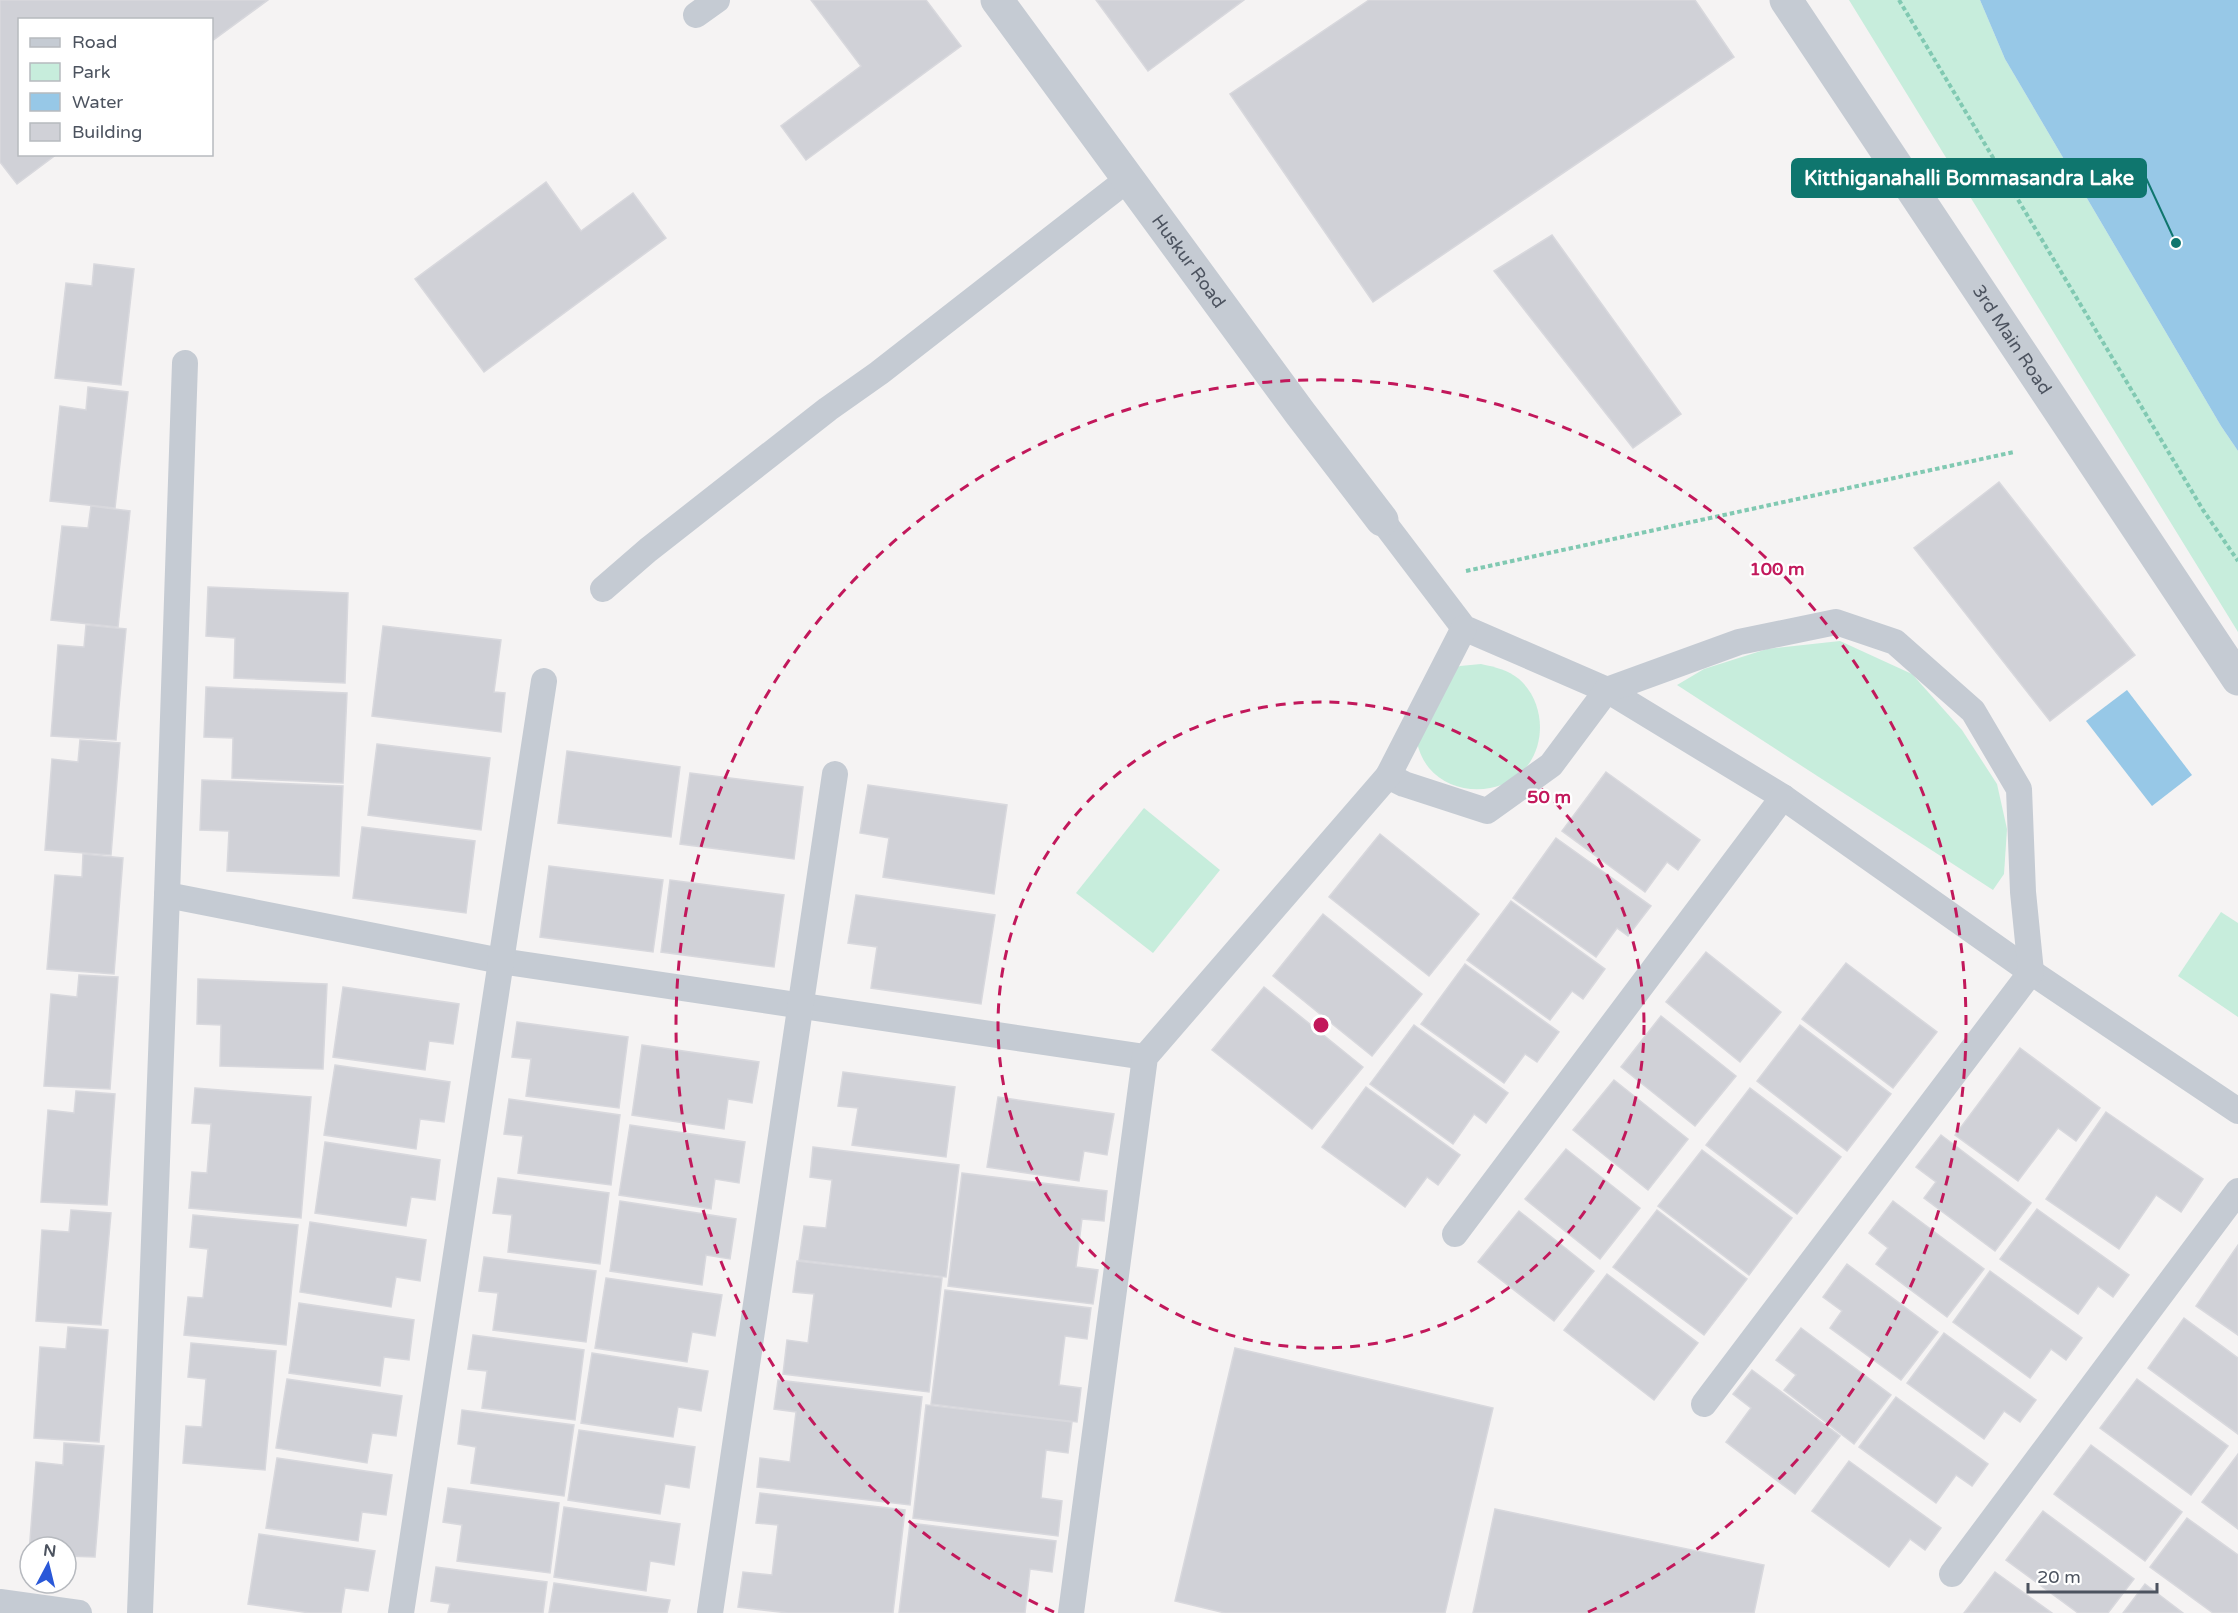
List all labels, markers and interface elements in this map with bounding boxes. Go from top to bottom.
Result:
legend [18,18,213,156]
text: Road [72,31,117,53]
text: Park [72,61,111,83]
text: Water [72,91,123,113]
text: Building [72,121,142,143]
callout: Kitthiganahalli Bommasandra Lake [1792,159,2146,197]
text: Kitthiganahalli Bommasandra Lake [1804,167,2134,191]
street label: Huskur Road [1147,210,1230,312]
street label: 3rd Main Road [1968,281,2056,399]
text: 100 m [1749,558,1805,580]
text: 50 m [1527,786,1571,808]
centre of rings [1311,1015,1331,1035]
north arrow [18,1535,78,1595]
text: N [42,1540,57,1562]
scale bar [2028,1556,2157,1594]
text: 20 m [2037,1566,2081,1588]

